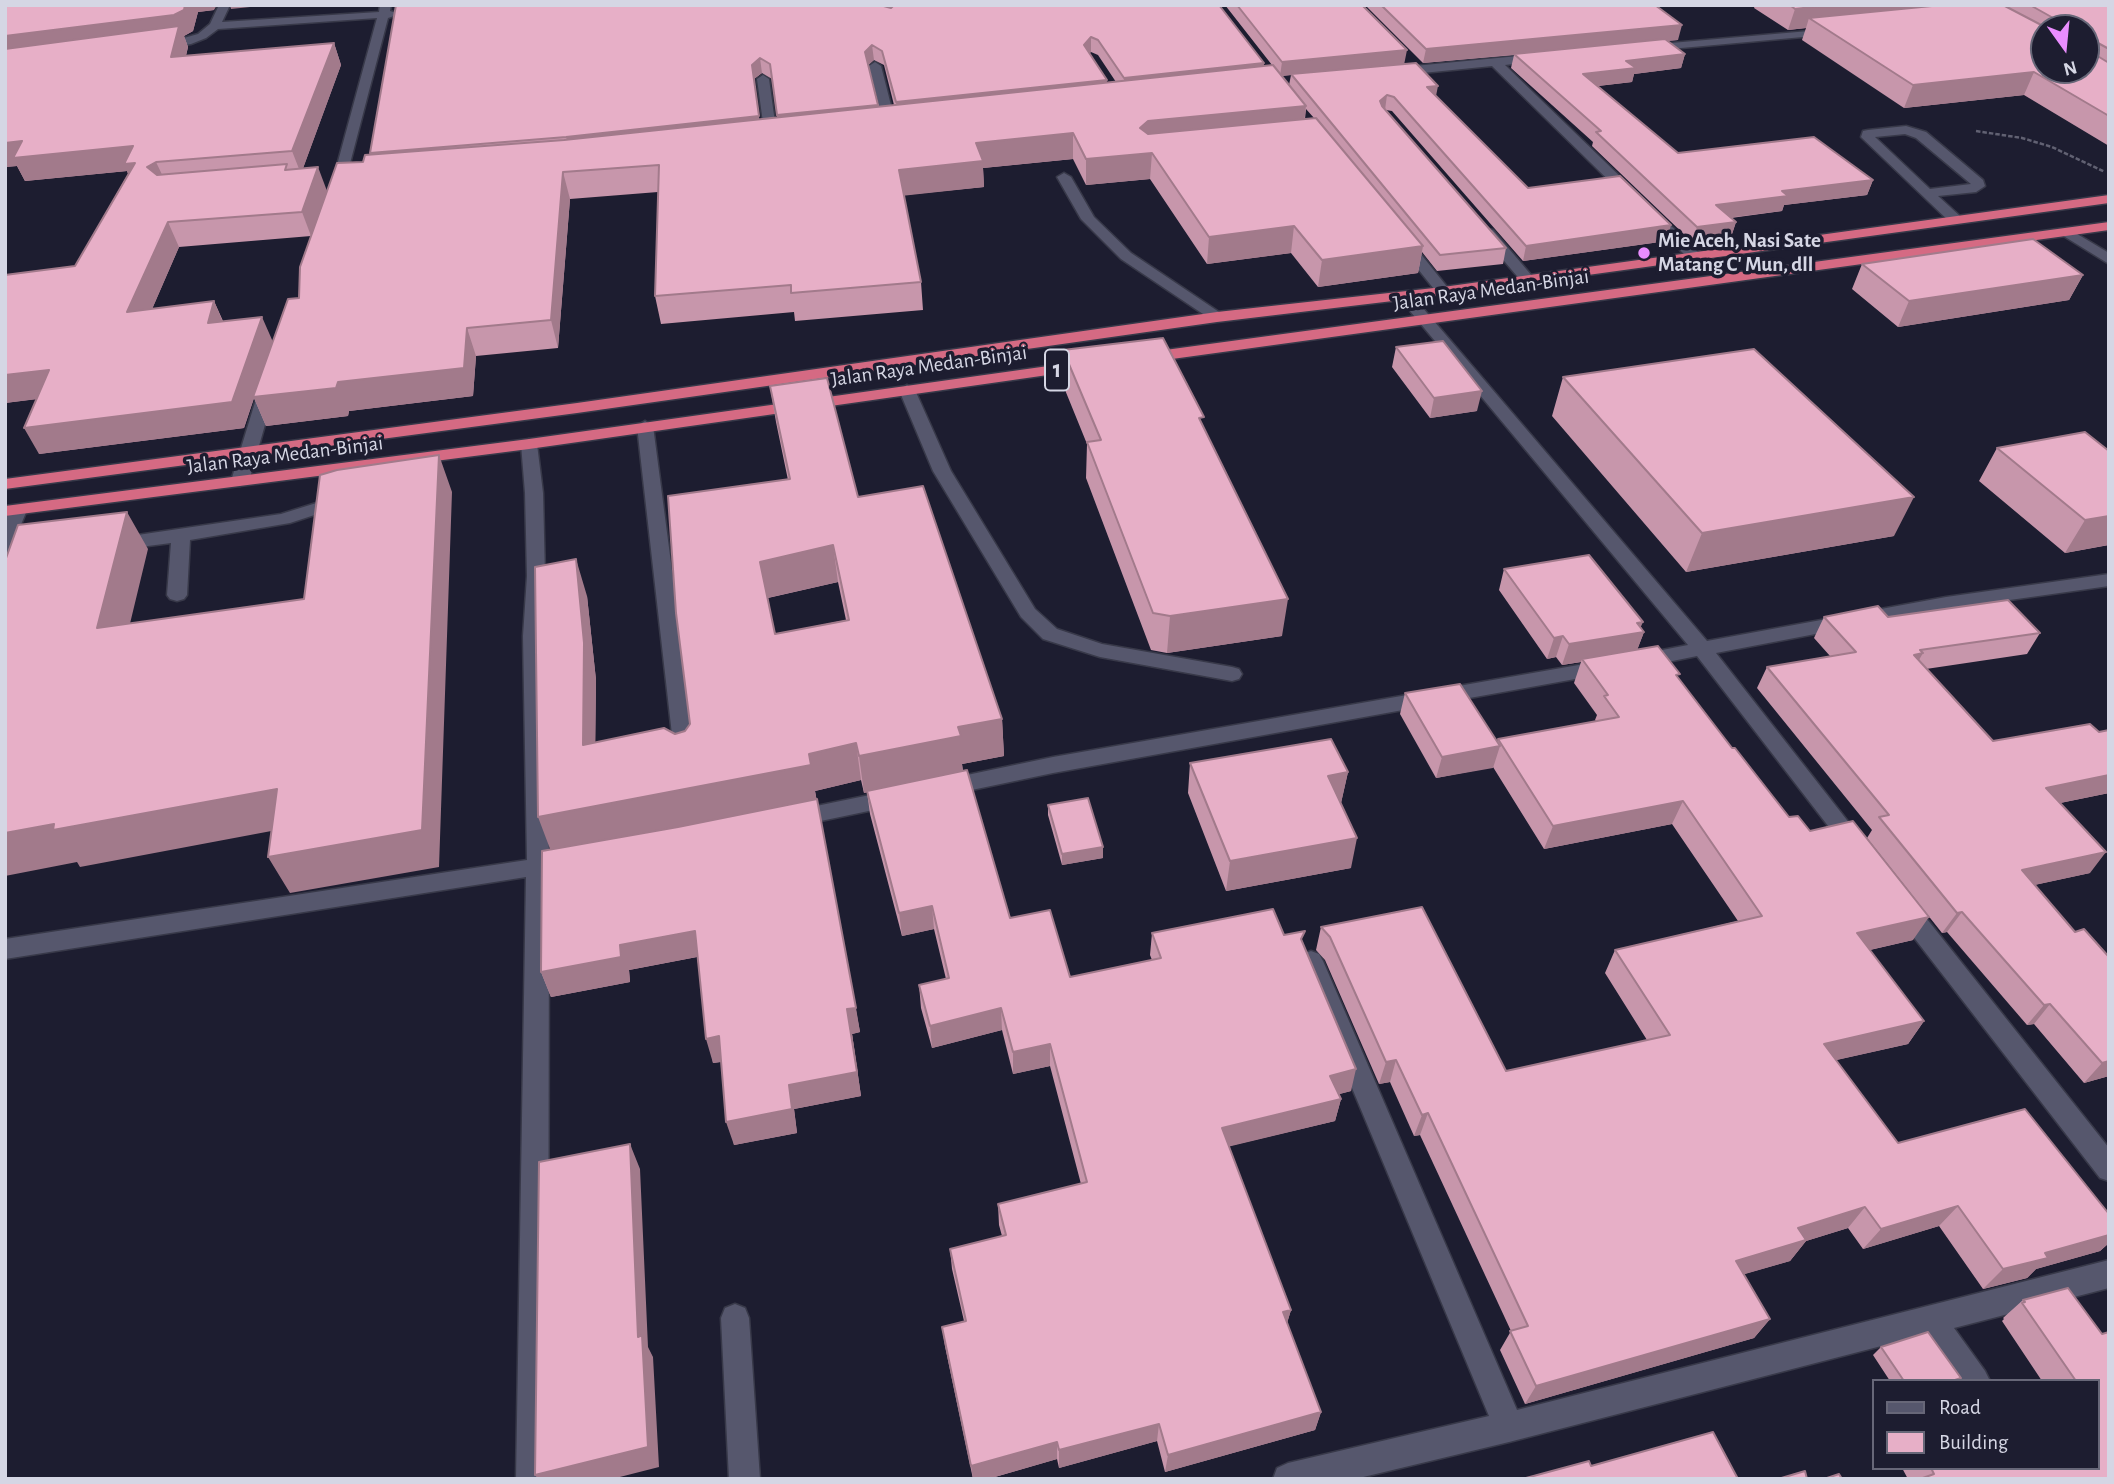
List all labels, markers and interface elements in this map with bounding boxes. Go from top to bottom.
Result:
north arrow [2030,14,2100,84]
text: N [2061,57,2079,79]
place label: Mie Aceh, Nasi Sate Matang C' Mun, dll [1658,228,1821,278]
marker: Mie Aceh, Nasi Sate Matang C' Mun, dll [1636,245,1652,261]
street label: Jalan Raya Medan-Binjai [1391,264,1591,316]
street label: Jalan Raya Medan-Binjai [829,340,1029,392]
road number: 1 [1045,349,1069,390]
street label: Jalan Raya Medan-Binjai [185,430,385,480]
legend [1872,1379,2100,1470]
text: Road [1939,1397,1981,1418]
text: Building [1939,1432,2008,1453]

